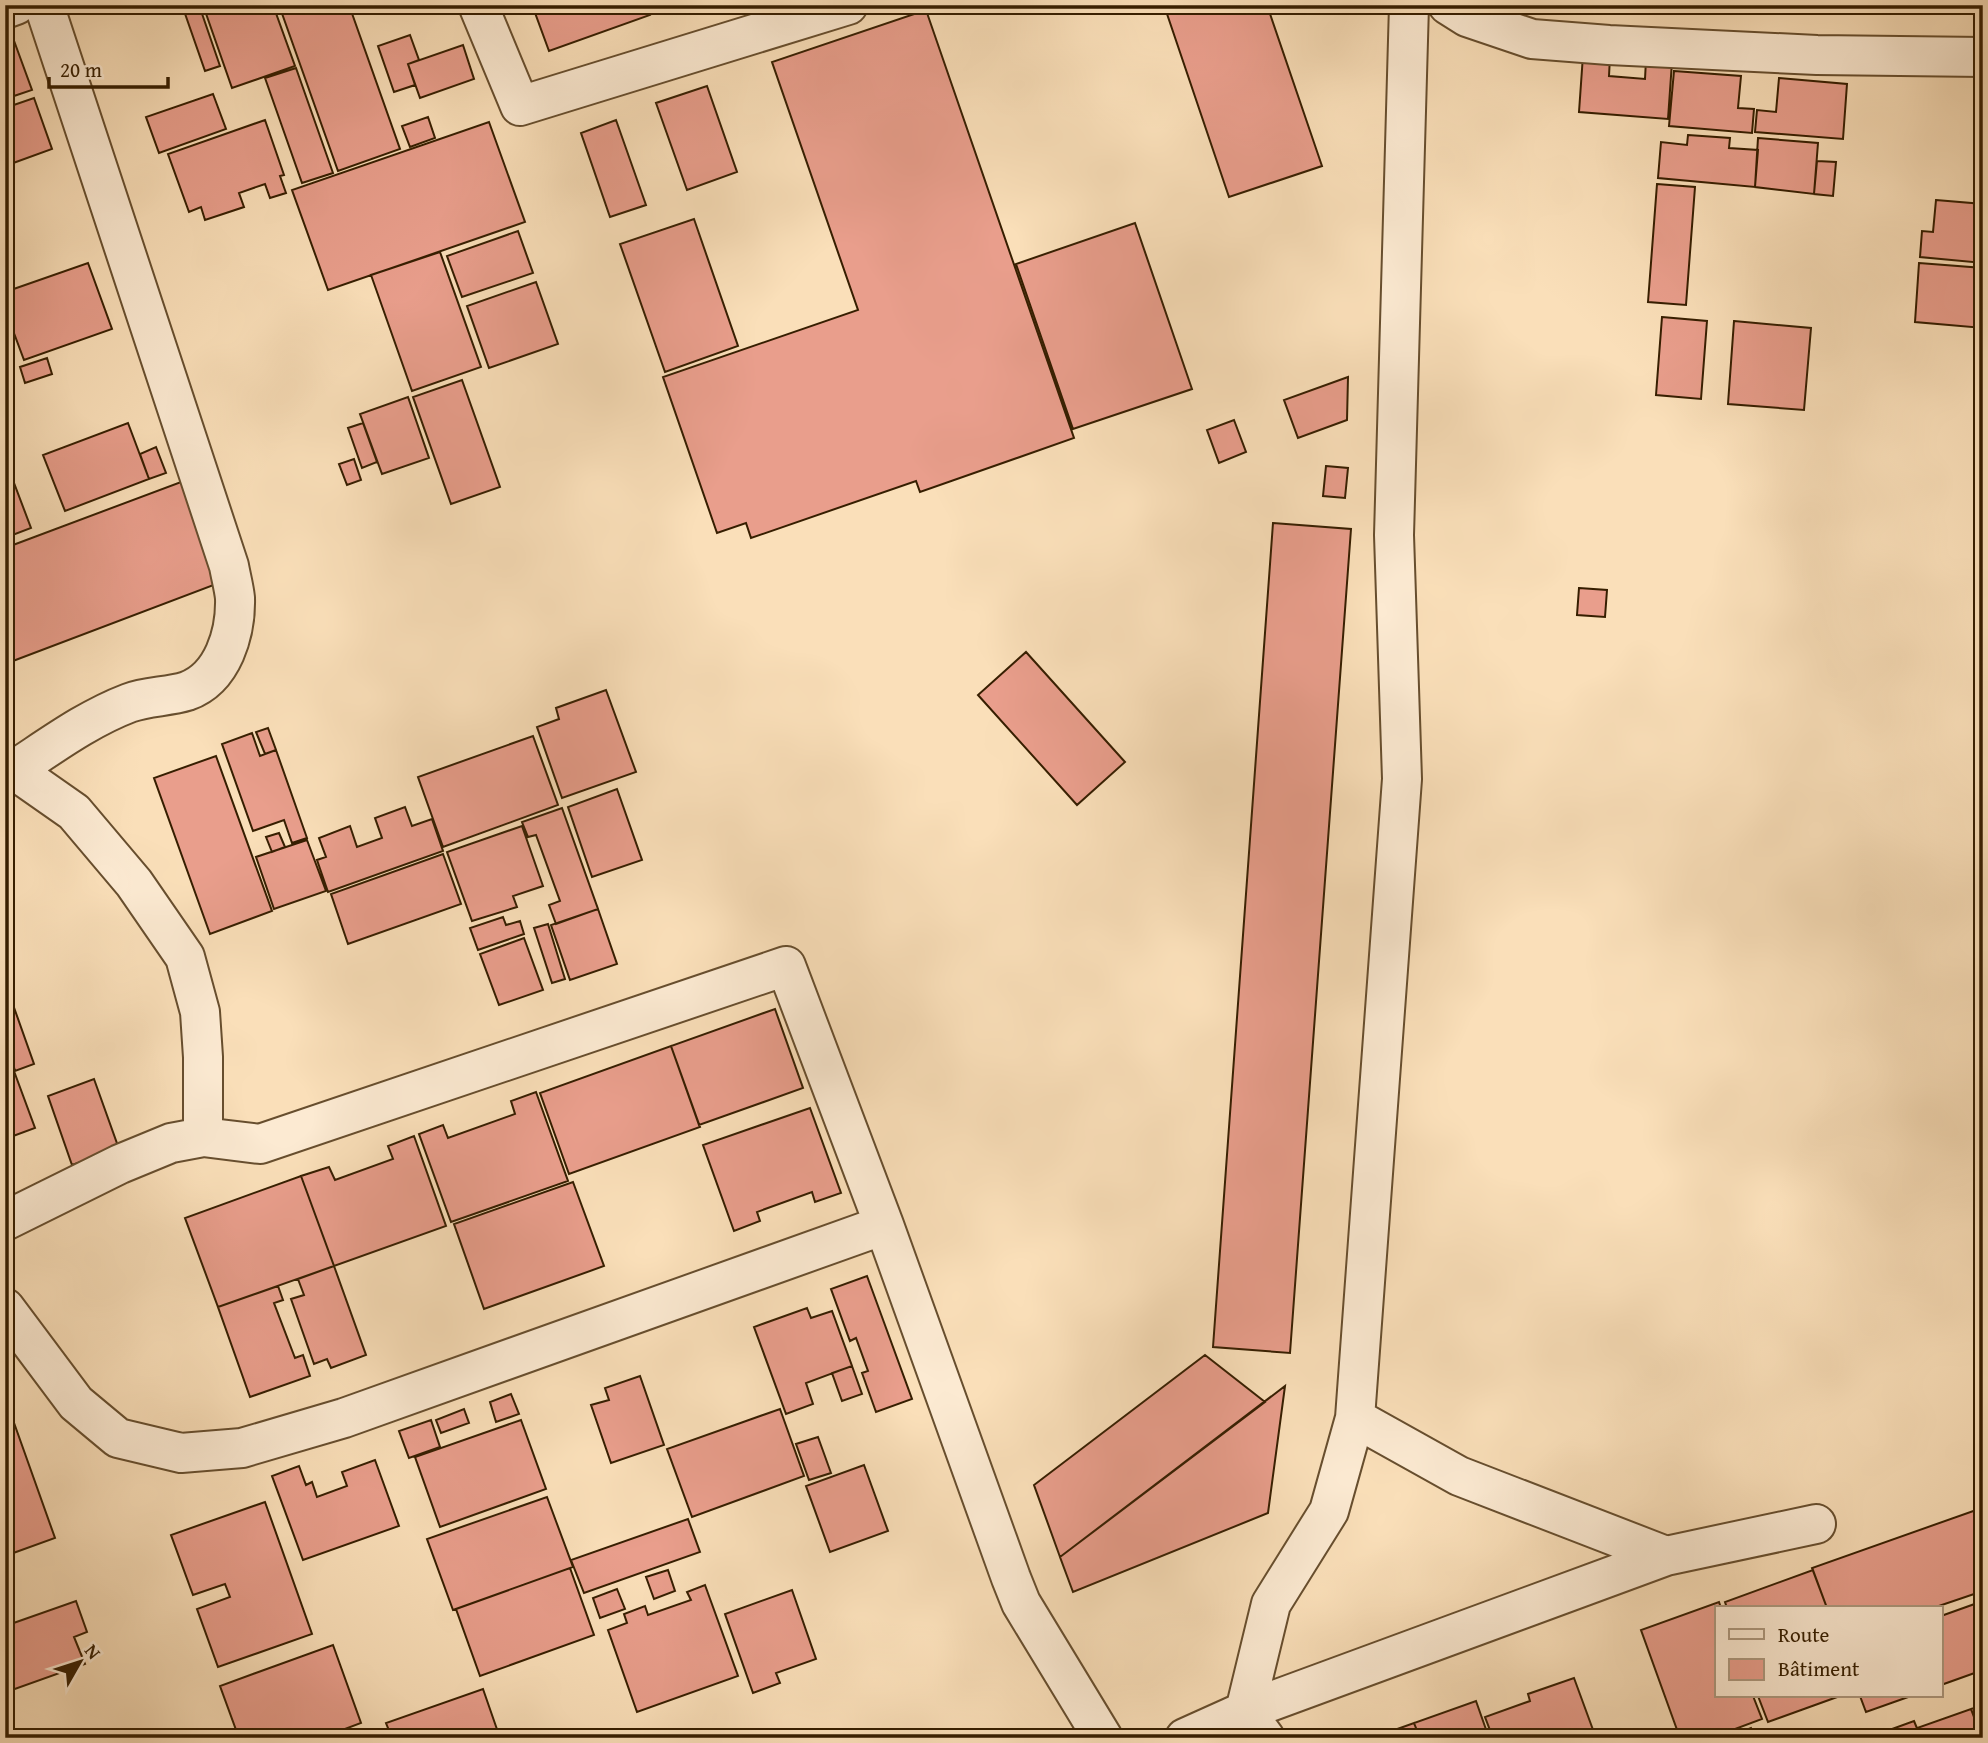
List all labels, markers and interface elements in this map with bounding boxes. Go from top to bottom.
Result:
scale bar [49,46,168,90]
text: 20 m [60,54,102,85]
legend [1715,1606,1942,1698]
text: Route [1778,1619,1830,1650]
north arrow [46,1628,116,1698]
text: N [78,1638,108,1665]
text: Bâtiment [1778,1653,1860,1684]

